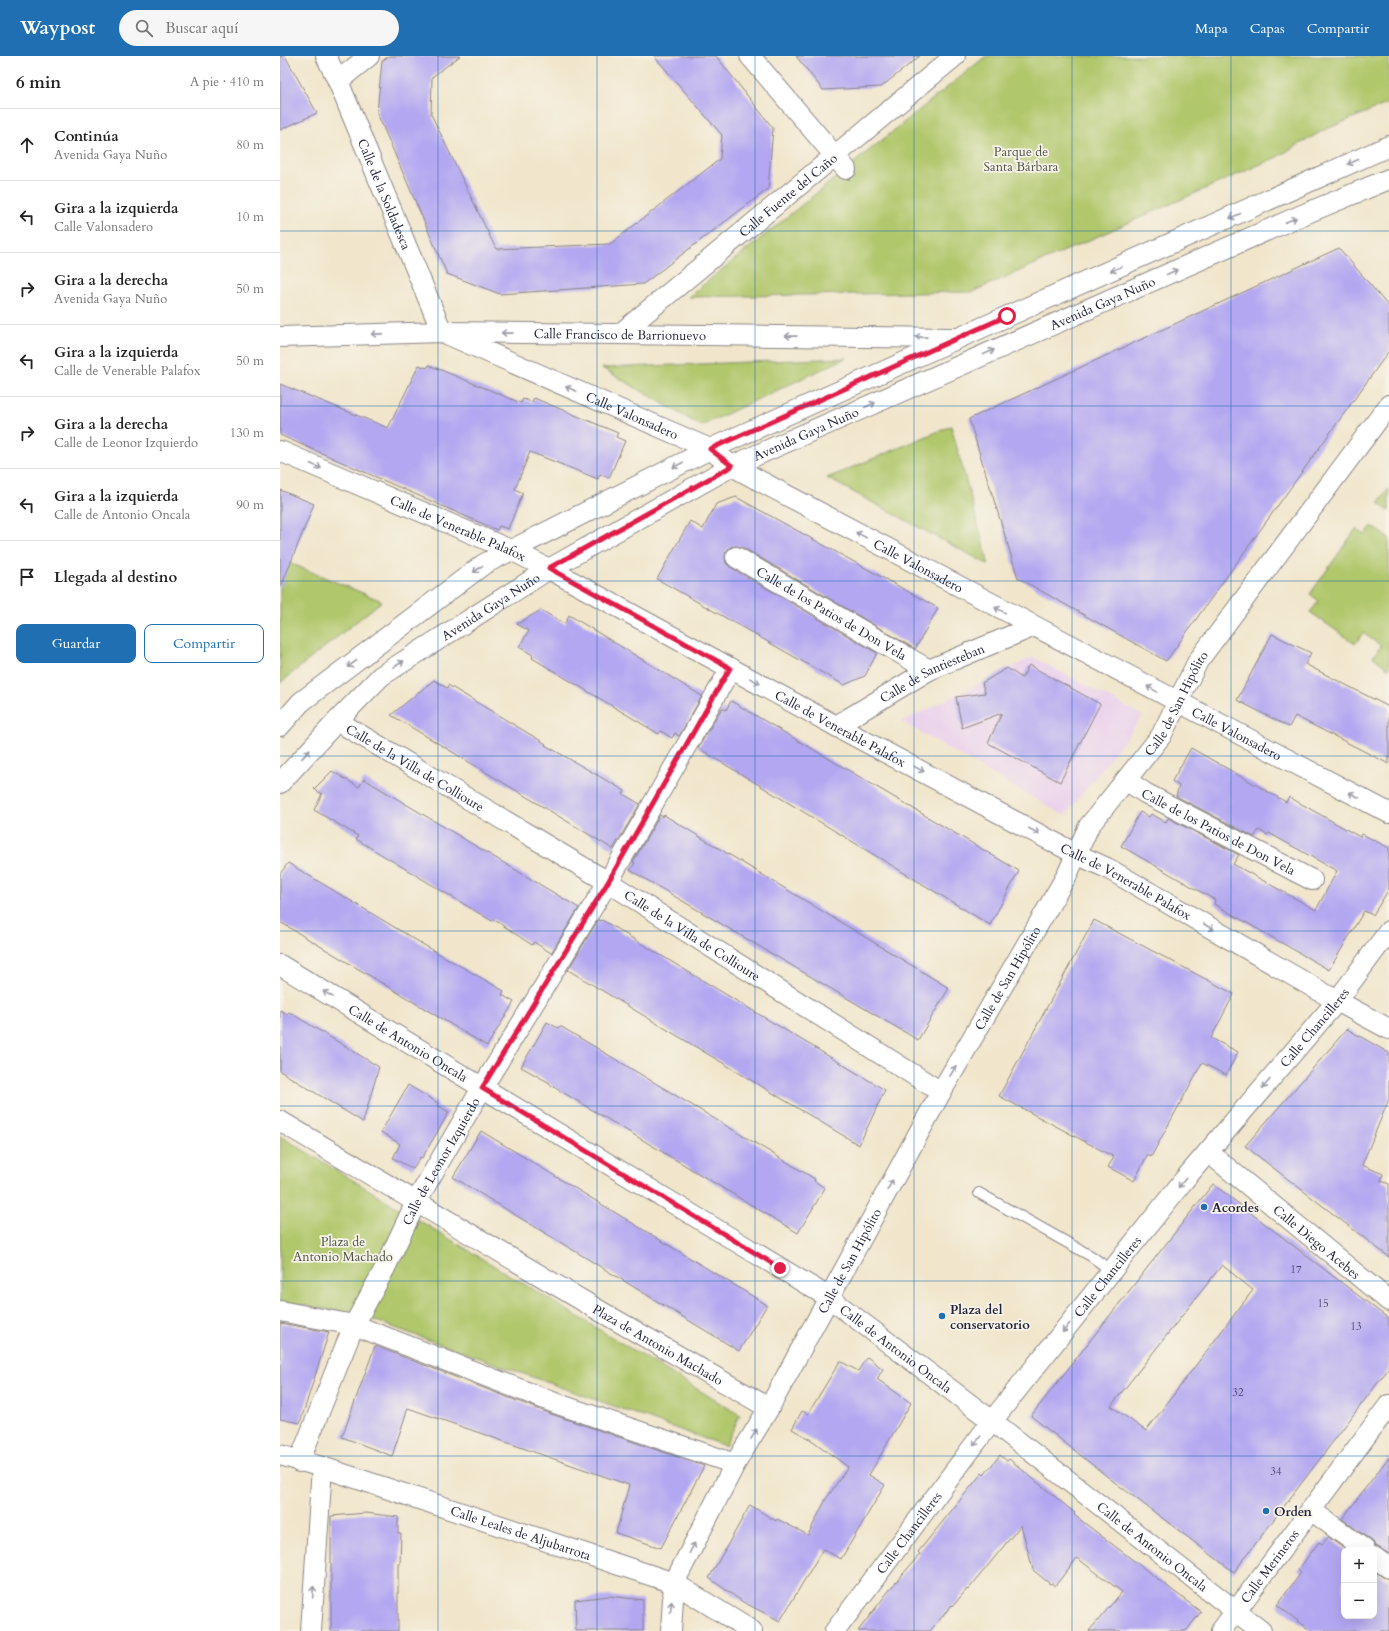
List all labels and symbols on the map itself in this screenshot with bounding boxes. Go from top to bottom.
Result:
street label: Calle de la Soldadesca [353,136,415,253]
park label: Parque de Santa Bárbara [984,143,1059,176]
street label: Calle Fuente del Caño [735,149,841,242]
one-way arrow [1348,159,1360,167]
one-way arrow [1229,213,1241,220]
one-way arrow [1285,215,1297,223]
one-way arrow [1111,266,1123,273]
one-way arrow [1166,268,1178,275]
street label: Avenida Gaya Nuño [1047,273,1158,335]
route start [998,307,1016,325]
street label: Calle Francisco de Barrionuevo [534,325,706,345]
one-way arrow [501,329,514,337]
one-way arrow [371,330,384,338]
one-way arrow [785,332,798,340]
one-way arrow [915,333,928,341]
one-way arrow [982,348,994,355]
one-way arrow [565,384,577,392]
street label: Calle Valonsadero [583,388,681,444]
one-way arrow [864,401,876,408]
street label: Avenida Gaya Nuño [751,403,862,465]
one-way arrow [672,462,684,469]
one-way arrow [309,463,321,470]
street label: Calle de Venerable Palafox [387,491,529,566]
one-way arrow [855,531,867,538]
street label: Calle Valonsadero [870,535,966,598]
street label: Calle de los Patios de Don Vela [753,563,910,665]
one-way arrow [473,565,484,573]
street label: Avenida Gaya Nuño [438,569,544,645]
one-way arrow [994,605,1006,613]
street label: Calle de Santiesteban [877,640,988,708]
street label: Calle de San Hipólito [1141,647,1213,760]
one-way arrow [347,660,358,668]
one-way arrow [394,660,405,669]
one-way arrow [749,678,761,686]
one-way arrow [1146,685,1158,693]
street label: Calle de Venerable Palafox [771,686,909,772]
street label: Calle Valonsadero [1188,703,1284,765]
street label: Calle de la Villa de Collioure [342,720,487,816]
one-way arrow [302,749,311,760]
one-way arrow [913,766,925,774]
street label: Calle de los Patios de Don Vela [1138,785,1299,880]
one-way arrow [1349,790,1361,798]
one-way arrow [1028,828,1040,835]
street label: Calle de Venerable Palafox [1057,839,1195,925]
street label: Calle de la Villa de Collioure [620,886,763,986]
street label: Calle de San Hipólito [971,923,1045,1034]
one-way arrow [1203,923,1214,931]
street label: Calle Chancilleres [1276,984,1354,1072]
one-way arrow [322,990,334,998]
street label: Calle de Antonio Oncala [345,1001,471,1087]
one-way arrow [950,1065,958,1077]
one-way arrow [1261,1078,1270,1089]
street label: Calle de Leonor Izquierdo [398,1094,485,1228]
one-way arrow [1178,1178,1187,1188]
one-way arrow [887,1179,894,1191]
place label: Acordes [1212,1199,1259,1217]
street label: Calle Diego Acebes [1269,1201,1364,1284]
marker: Acordes [1199,1202,1209,1212]
street label: Calle de San Hipólito [814,1205,886,1317]
park label: Plaza de Antonio Machado [293,1233,393,1266]
street label: Calle Chancilleres [1070,1233,1146,1321]
route end [771,1259,789,1277]
house number: 17 [1290,1262,1302,1277]
house number: 15 [1317,1296,1329,1311]
street label: Plaza de Antonio Machado [589,1301,726,1390]
street label: Calle de Antonio Oncala [836,1301,956,1398]
place label: Plaza del conservatorio [950,1301,1030,1334]
marker: Plaza del conservatorio [937,1311,947,1321]
house number: 13 [1350,1319,1362,1334]
one-way arrow [1061,1323,1070,1334]
house number: 32 [1232,1385,1244,1400]
one-way arrow [750,1428,758,1440]
one-way arrow [972,1436,981,1447]
house number: 34 [1270,1464,1282,1479]
street label: Calle Chancilleres [873,1488,946,1578]
street label: Calle de Antonio Oncala [1093,1498,1212,1596]
street label: Calle Leales de Aljubarrota [448,1502,593,1565]
place label: Orden [1274,1503,1313,1521]
marker: Orden [1261,1506,1271,1516]
street label: Calle Merineros [1237,1526,1303,1607]
one-way arrow [689,1542,696,1554]
one-way arrow [310,1586,317,1599]
one-way arrow [668,1601,675,1614]

